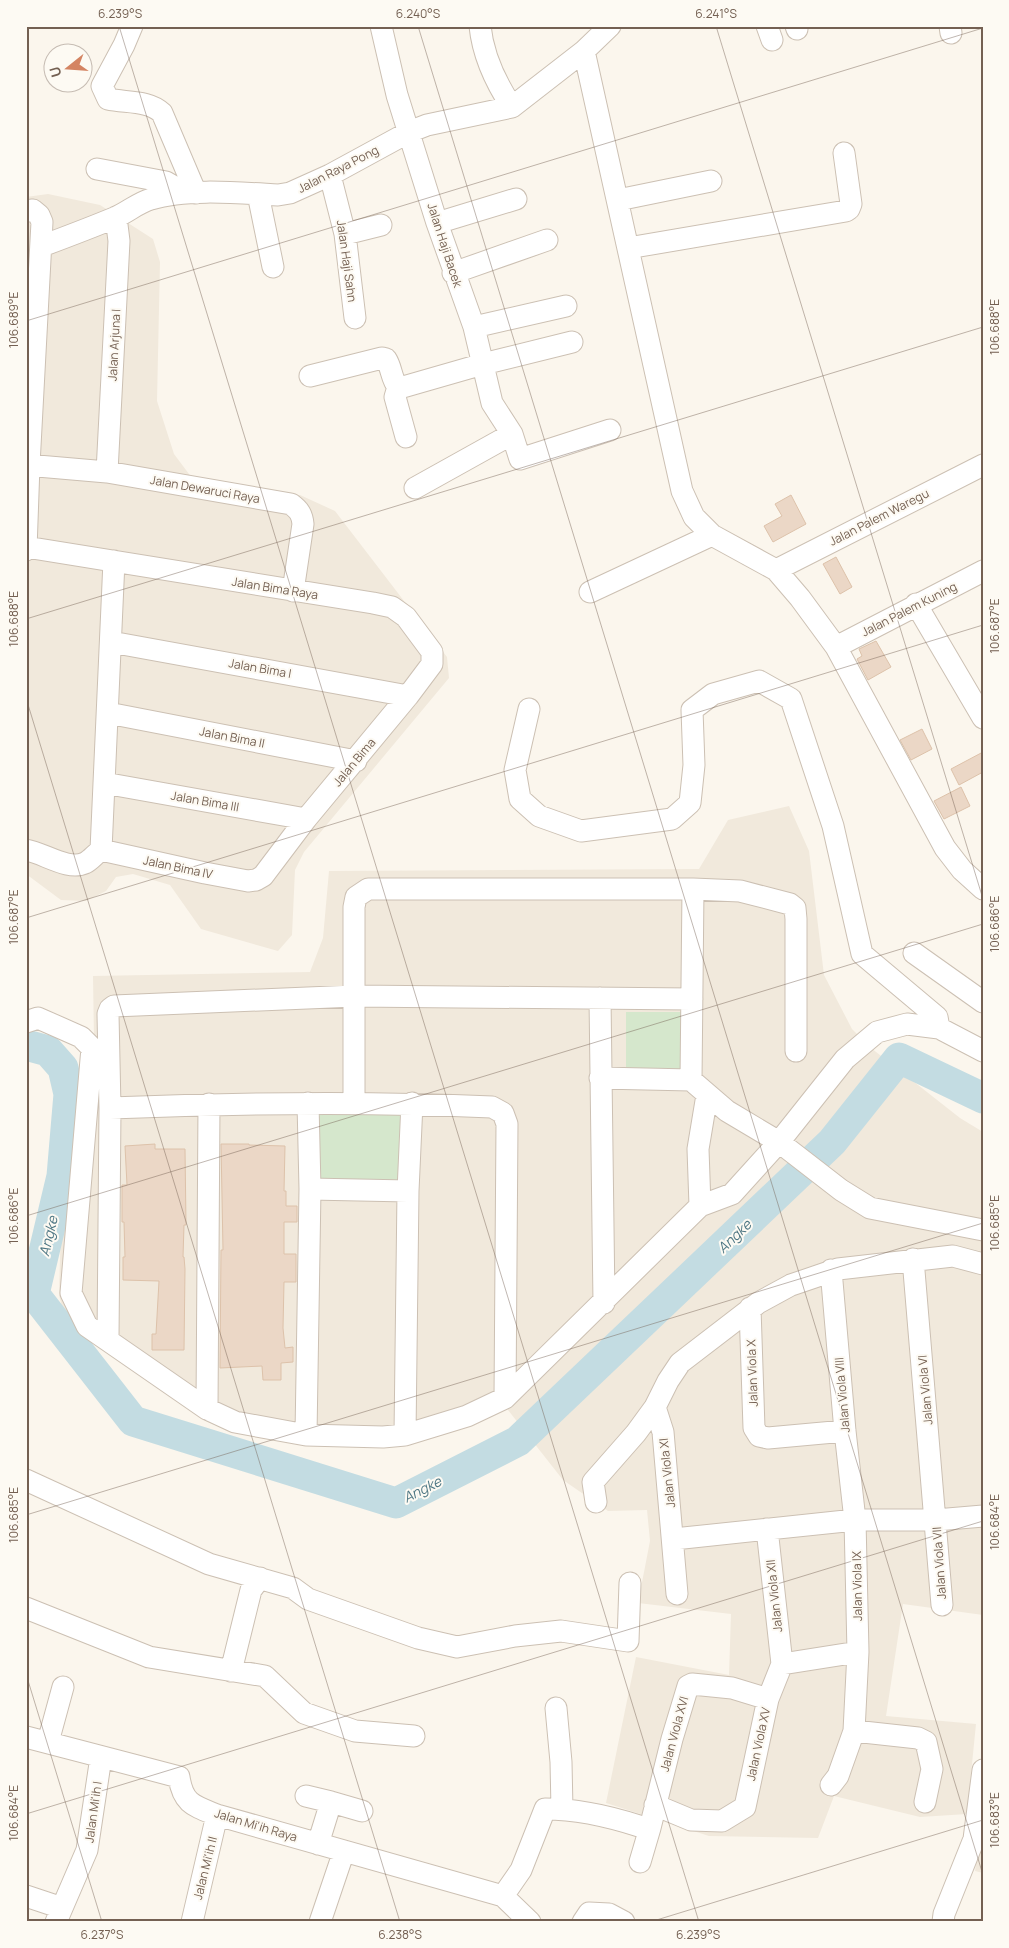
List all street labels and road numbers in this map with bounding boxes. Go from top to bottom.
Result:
street label: Jalan Raya Pong [295,141,381,197]
street label: Jalan Haji Bacek [423,201,467,290]
street label: Jalan Haji Sahn [333,219,361,303]
street label: Jalan Arjuna I [104,308,124,382]
street label: Jalan Dewaruci Raya [149,471,261,507]
street label: Jalan Palem Waregu [826,484,932,550]
street label: Jalan Bima Raya [231,573,319,603]
street label: Jalan Palem Kuning [858,578,960,640]
street label: Jalan Bima I [227,654,293,682]
street label: Jalan Bima II [198,722,266,752]
street label: Jalan Bima [329,734,379,790]
street label: Jalan Bima III [170,787,240,815]
street label: Jalan Bima IV [142,851,215,883]
street label: Jalan Viola X [742,1338,762,1407]
street label: Jalan Viola VI [913,1354,937,1426]
street label: Jalan Viola VIII [830,1357,854,1433]
street label: Jalan Viola XI [655,1437,679,1509]
street label: Jalan Viola VII [928,1526,950,1600]
street label: Jalan Viola IX [848,1550,866,1621]
street label: Jalan Viola XII [762,1559,786,1633]
street label: Jalan Viola XVI [656,1694,692,1774]
street label: Jalan Viola XV [742,1705,774,1782]
street label: Jalan Mi'ih I [80,1780,106,1844]
street label: Jalan Mi'ih Raya [213,1804,299,1846]
street label: Jalan Mi'ih II [189,1835,221,1901]

